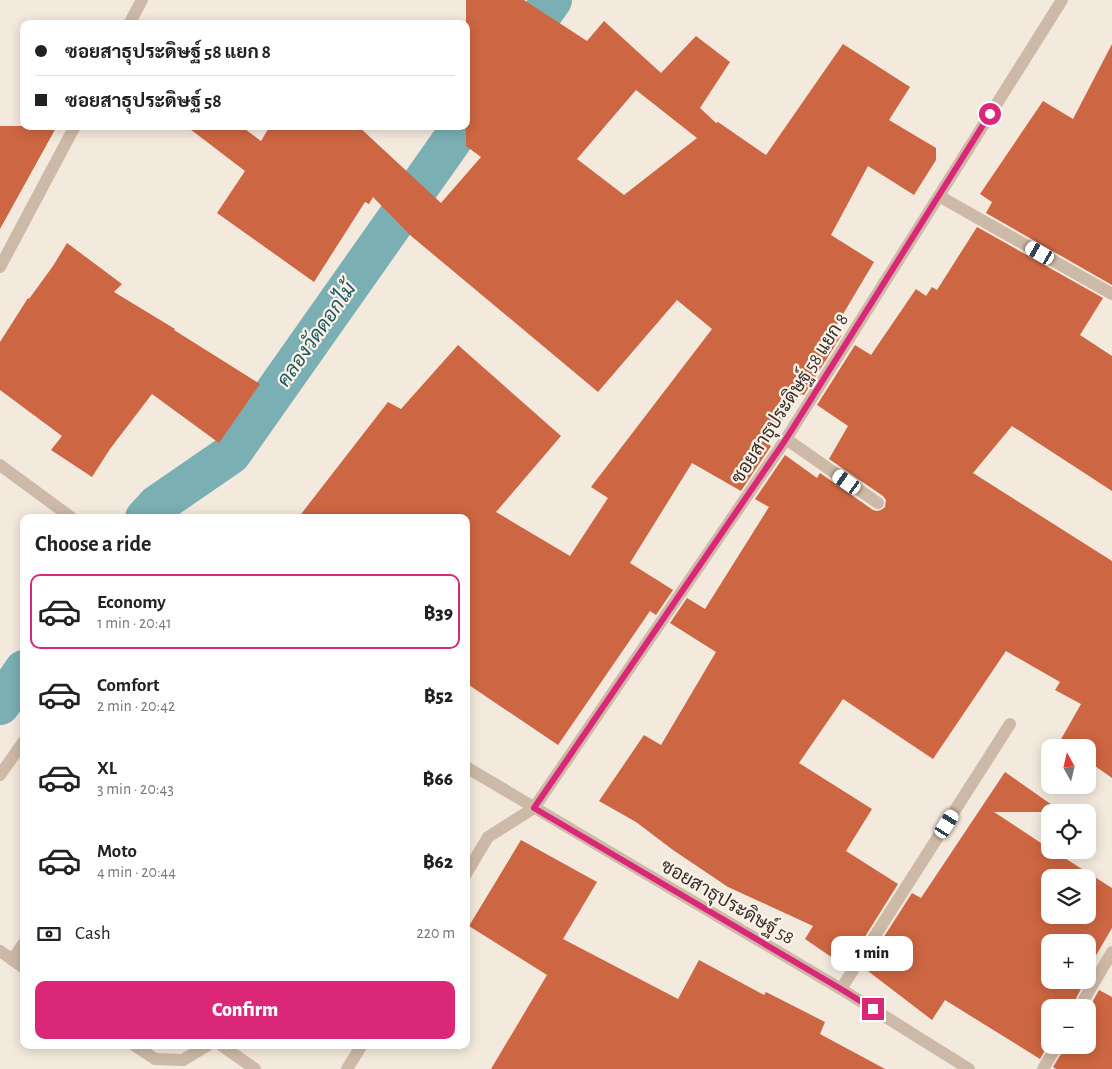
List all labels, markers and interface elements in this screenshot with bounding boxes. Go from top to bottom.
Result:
text: ซอยสาธุประดิษฐ์ 58 แยก 8 [65,43,271,62]
text: ซอยสาธุประดิษฐ์ 58 [65,92,222,111]
route start [979,103,1001,125]
car [1023,239,1056,267]
water label: คลองวัดดอกไม้ [270,273,362,390]
street label: ซอยสาธุประดิษฐ์ 58 แยก 8 [725,308,854,488]
car [830,467,863,497]
text: Choose a ride [35,533,151,555]
icon: car [37,589,82,634]
text: Economy [97,593,166,612]
text: ฿39 [424,604,453,623]
text: 1 min · 20:41 [97,615,172,631]
icon: car [37,672,82,717]
text: Comfort [97,676,159,695]
text: ฿52 [424,687,453,706]
text: 2 min · 20:42 [97,698,175,714]
north arrow [1041,739,1096,794]
map controls [1041,739,1096,1054]
icon: car [37,755,82,800]
text: XL [97,759,117,778]
text: ฿66 [423,770,453,789]
text: 3 min · 20:43 [97,781,174,797]
button: locate [1041,804,1096,859]
car [932,807,961,841]
icon: car [37,838,82,883]
text: Moto [97,842,137,861]
text: ฿62 [423,853,453,872]
street label: ซอยสาธุประดิษฐ์ 58 [656,853,799,950]
text: 4 min · 20:44 [97,864,176,880]
button: layers [1041,869,1096,924]
icon: cash [35,920,63,948]
text: Cash [75,924,111,943]
text: 220 m [417,925,455,941]
button: + [1041,934,1096,989]
callout: 1 min [832,936,914,972]
text: 1 min [855,945,889,961]
button: Confirm [35,981,455,1039]
route end [862,998,884,1020]
button: − [1041,999,1096,1054]

